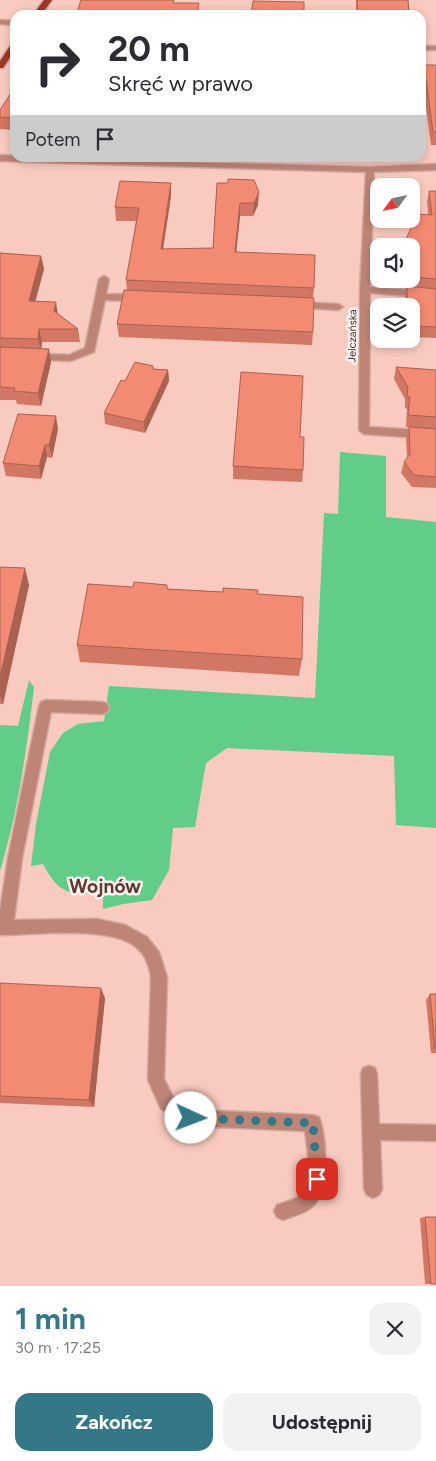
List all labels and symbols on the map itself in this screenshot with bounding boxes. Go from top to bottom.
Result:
north arrow [370,178,420,228]
street label: Jelczańska [346,309,359,363]
district label: Wojnów [69,875,141,898]
position arrow [164,1091,216,1143]
pin [296,1158,338,1200]

